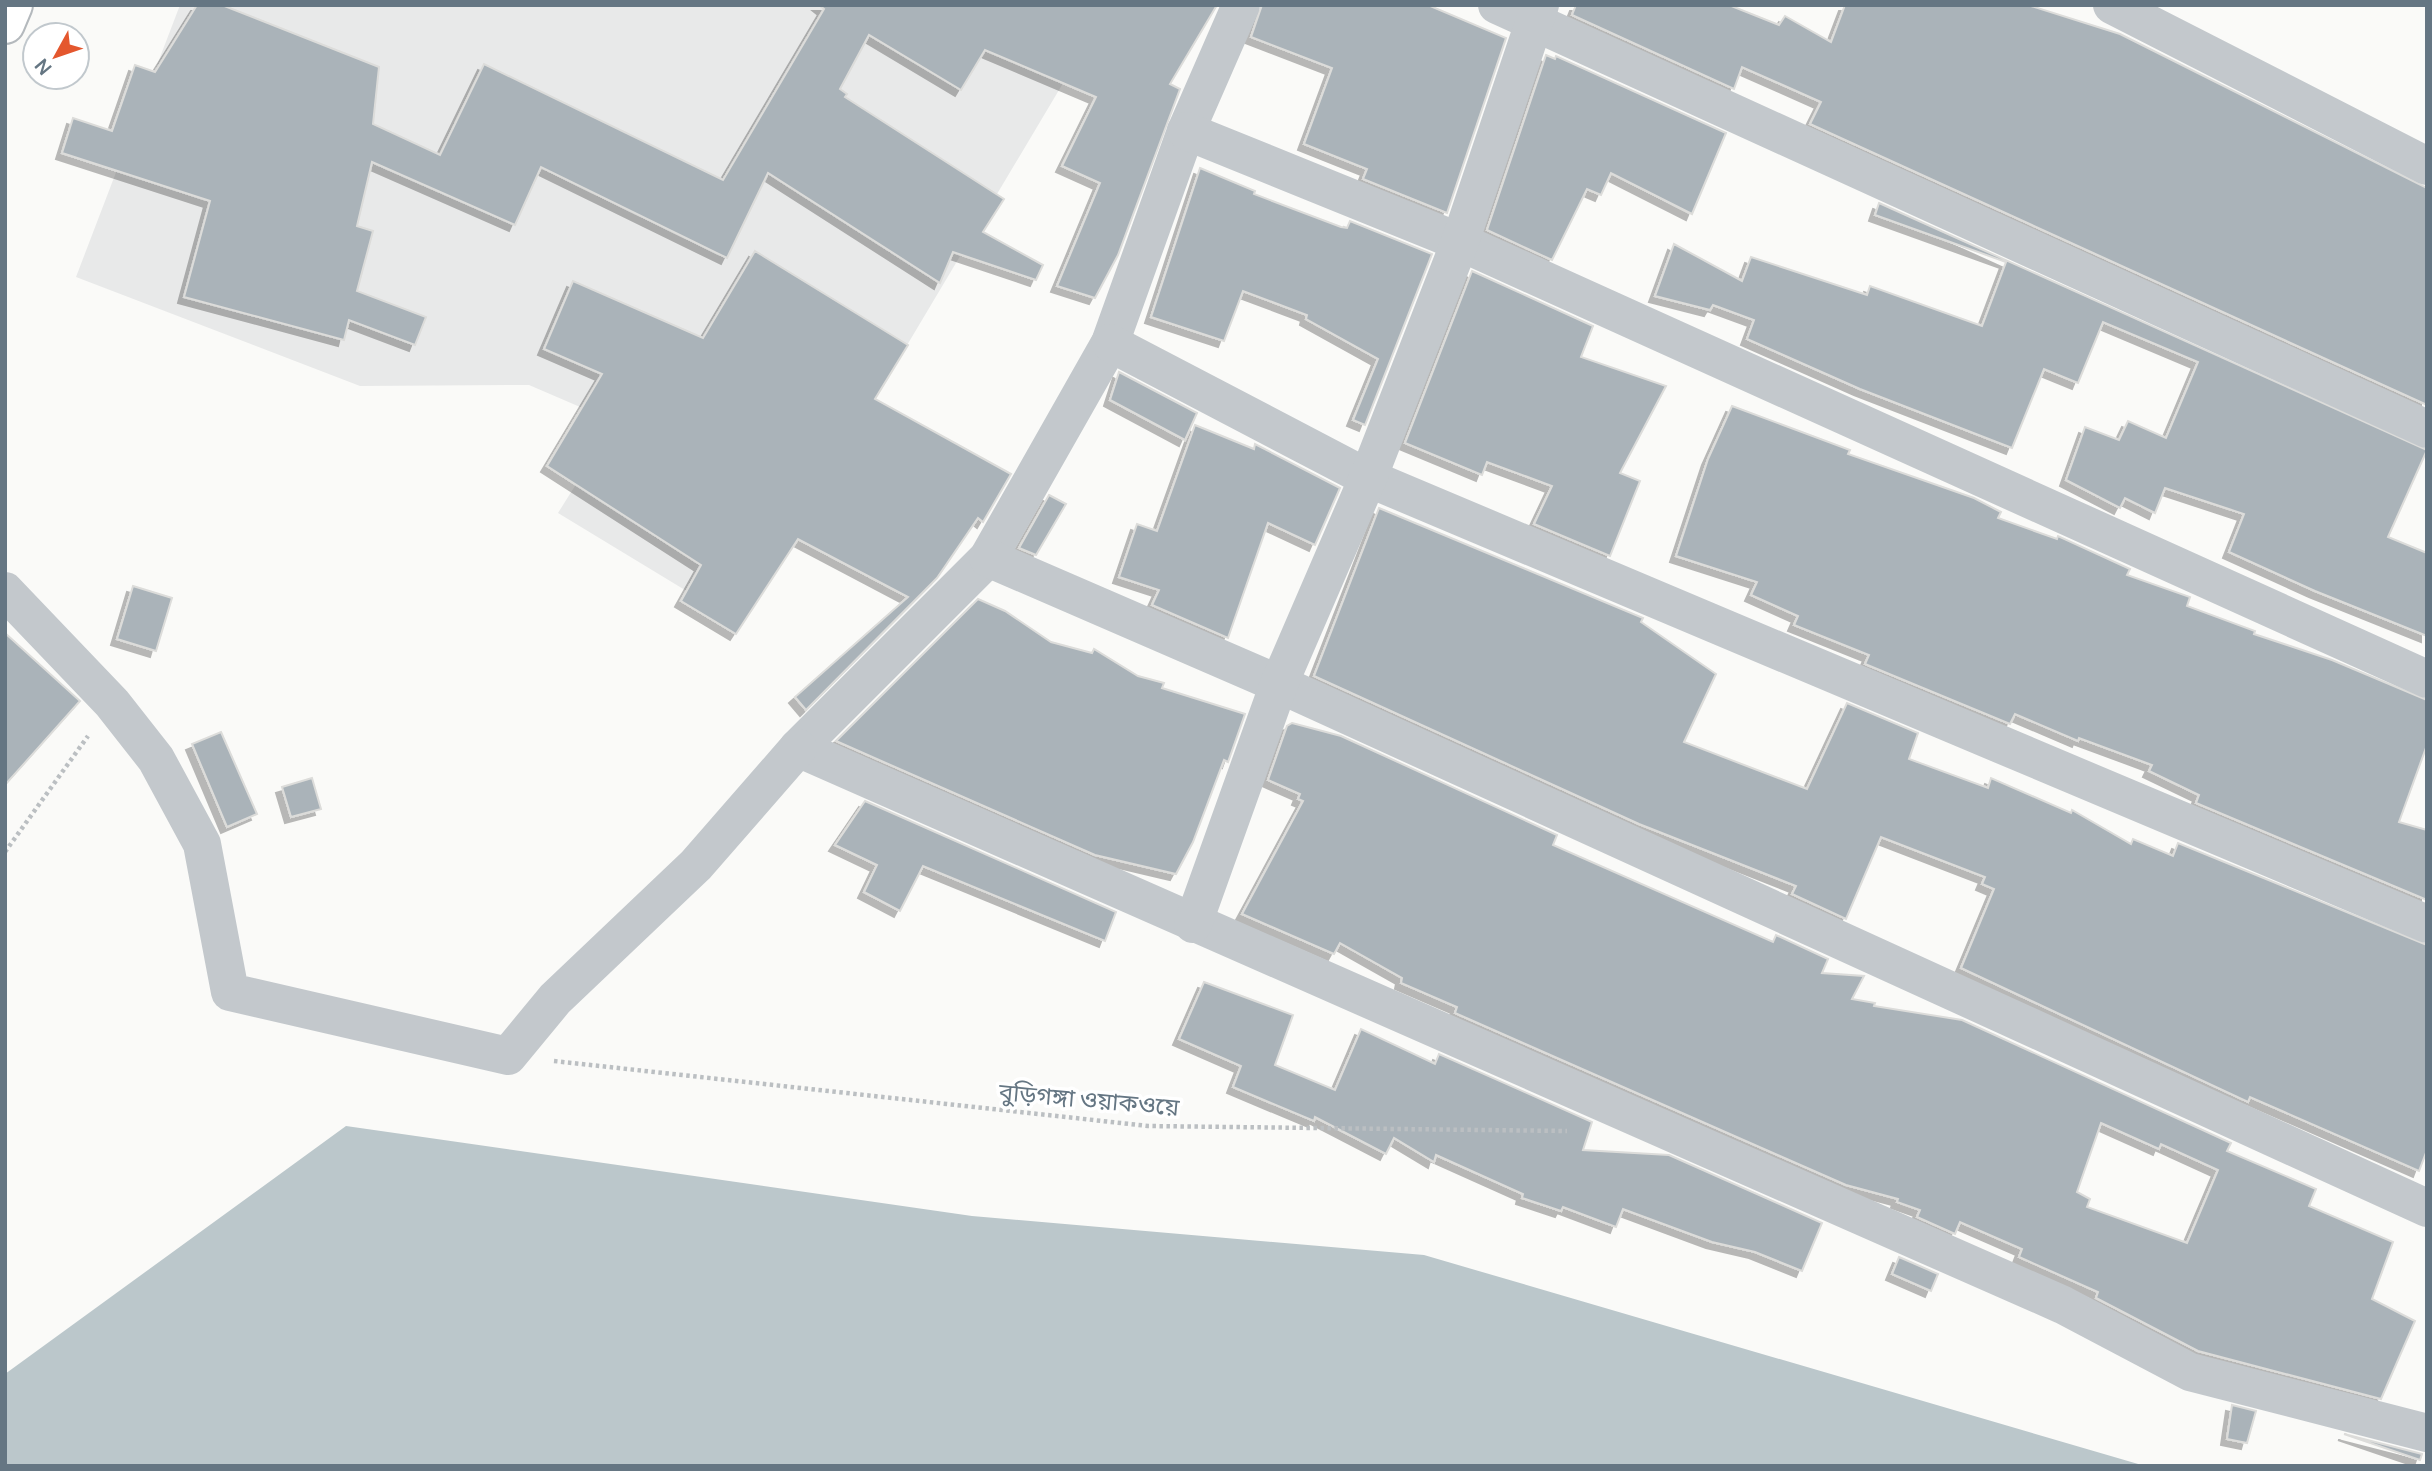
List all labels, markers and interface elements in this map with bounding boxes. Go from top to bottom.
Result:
north arrow [21,21,91,91]
text: N [29,53,57,81]
street label: বুড়িগঙ্গা ওয়াকওয়ে [997,1074,1182,1123]

